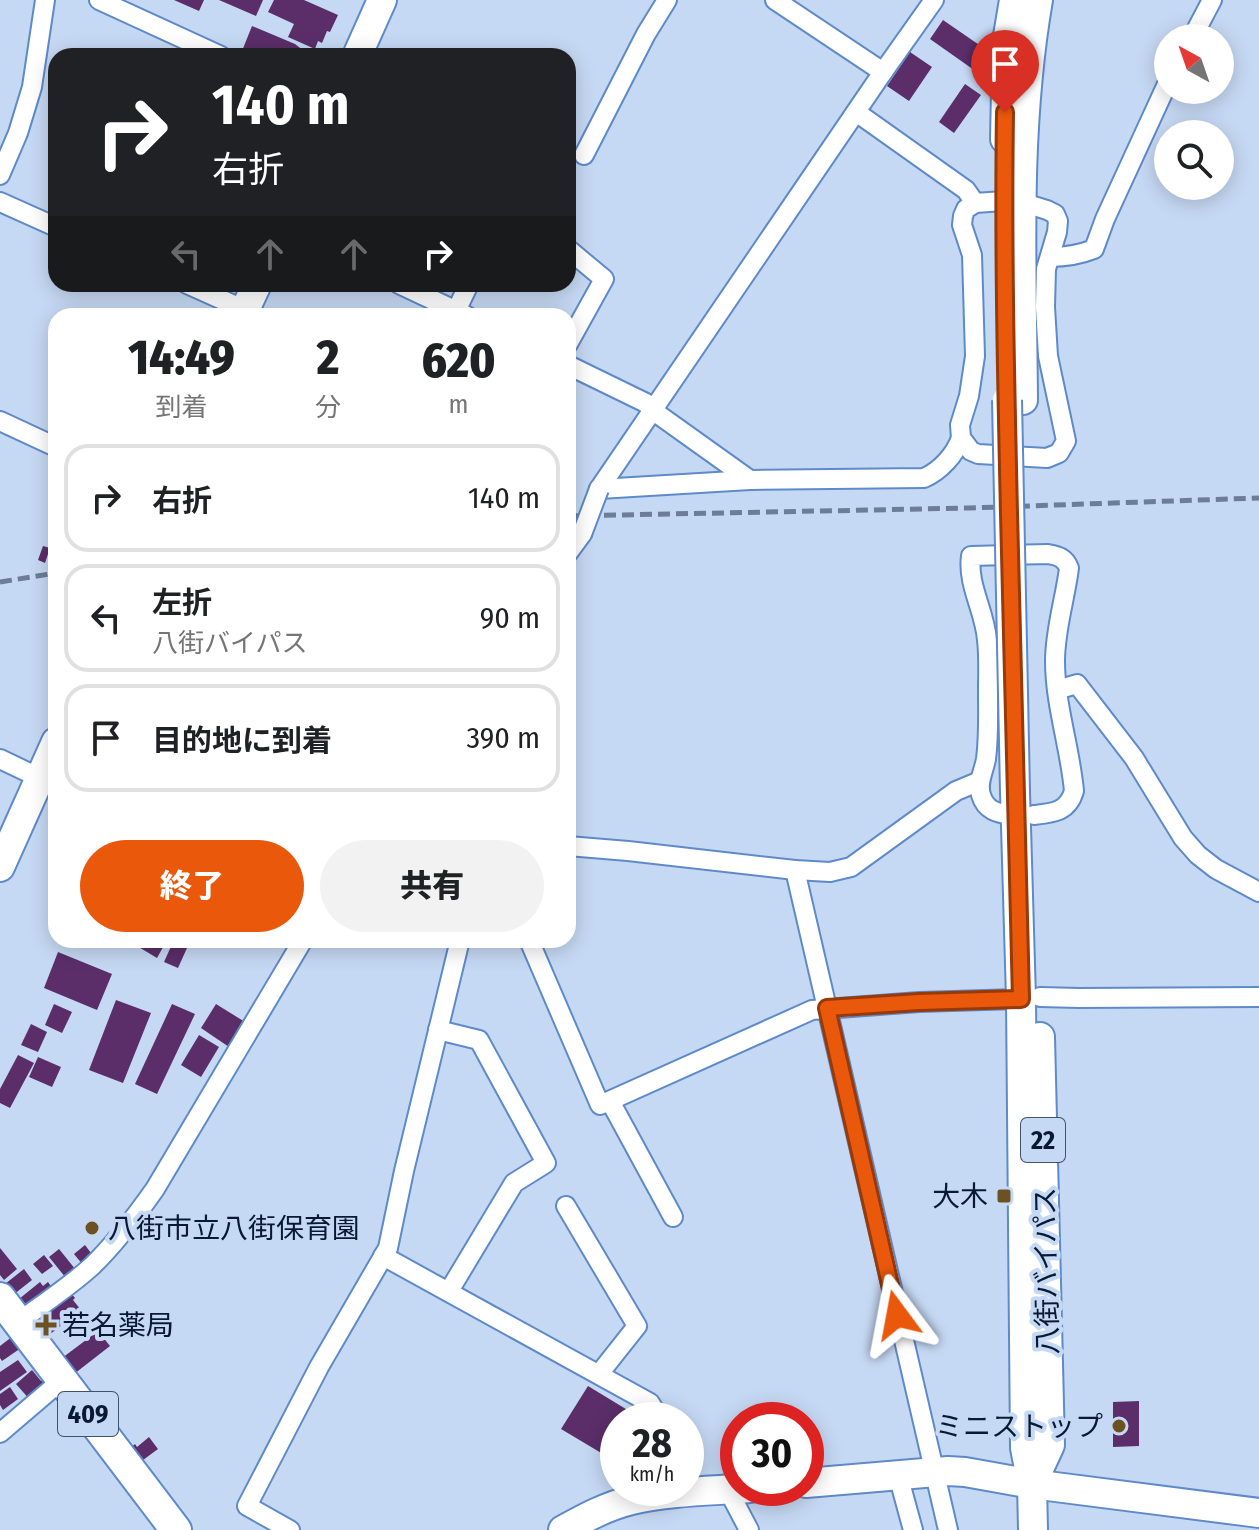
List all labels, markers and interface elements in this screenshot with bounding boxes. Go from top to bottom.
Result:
north arrow [1154,24,1234,104]
map controls [1154,24,1234,200]
pin [971,30,1039,112]
icon: arrive [983,42,1027,86]
text: 140 m [212,72,349,139]
icon: right [80,80,184,184]
button: search [1154,120,1234,200]
text: 右折 [212,148,284,192]
icon: left [164,232,208,276]
icon: ahead [248,232,292,276]
icon: ahead [332,232,376,276]
icon: right [416,232,460,276]
text: 14:49 [128,329,235,387]
text: 2 [317,329,339,387]
text: 620 [421,332,496,390]
text: m [449,389,469,420]
text: 到着 [156,392,208,423]
text: 分 [315,392,341,423]
icon: right [84,476,128,520]
text: 140 m [468,480,540,516]
text: 右折 [152,483,212,519]
text: 左折 [152,585,212,621]
icon: left [84,596,128,640]
text: 90 m [480,600,540,636]
text: 八街バイパス [152,628,307,659]
icon: arrive [84,716,128,760]
text: 390 m [466,720,540,756]
text: 目的地に到着 [152,723,332,759]
button: 終了 [80,840,304,932]
button: 共有 [320,840,544,932]
road number: 22 [1021,1118,1065,1162]
place label: 大木 [932,1180,988,1213]
marker: 大木 [995,1187,1013,1205]
street label: 八街バイパス [1029,1187,1064,1355]
place label: 八街市立八街保育園 [108,1212,360,1245]
marker: 八街市立八街保育園 [83,1219,101,1237]
position arrow [855,1273,939,1357]
place label: 若名薬局 [62,1309,174,1342]
marker: 若名薬局 [37,1316,55,1334]
road number: 409 [58,1392,118,1436]
speed limit sign: 30 [720,1402,824,1506]
place label: ミニストップ [935,1410,1103,1443]
marker: ミニストップ [1110,1417,1128,1435]
text: 28 [632,1420,672,1468]
text: km/h [630,1462,674,1486]

